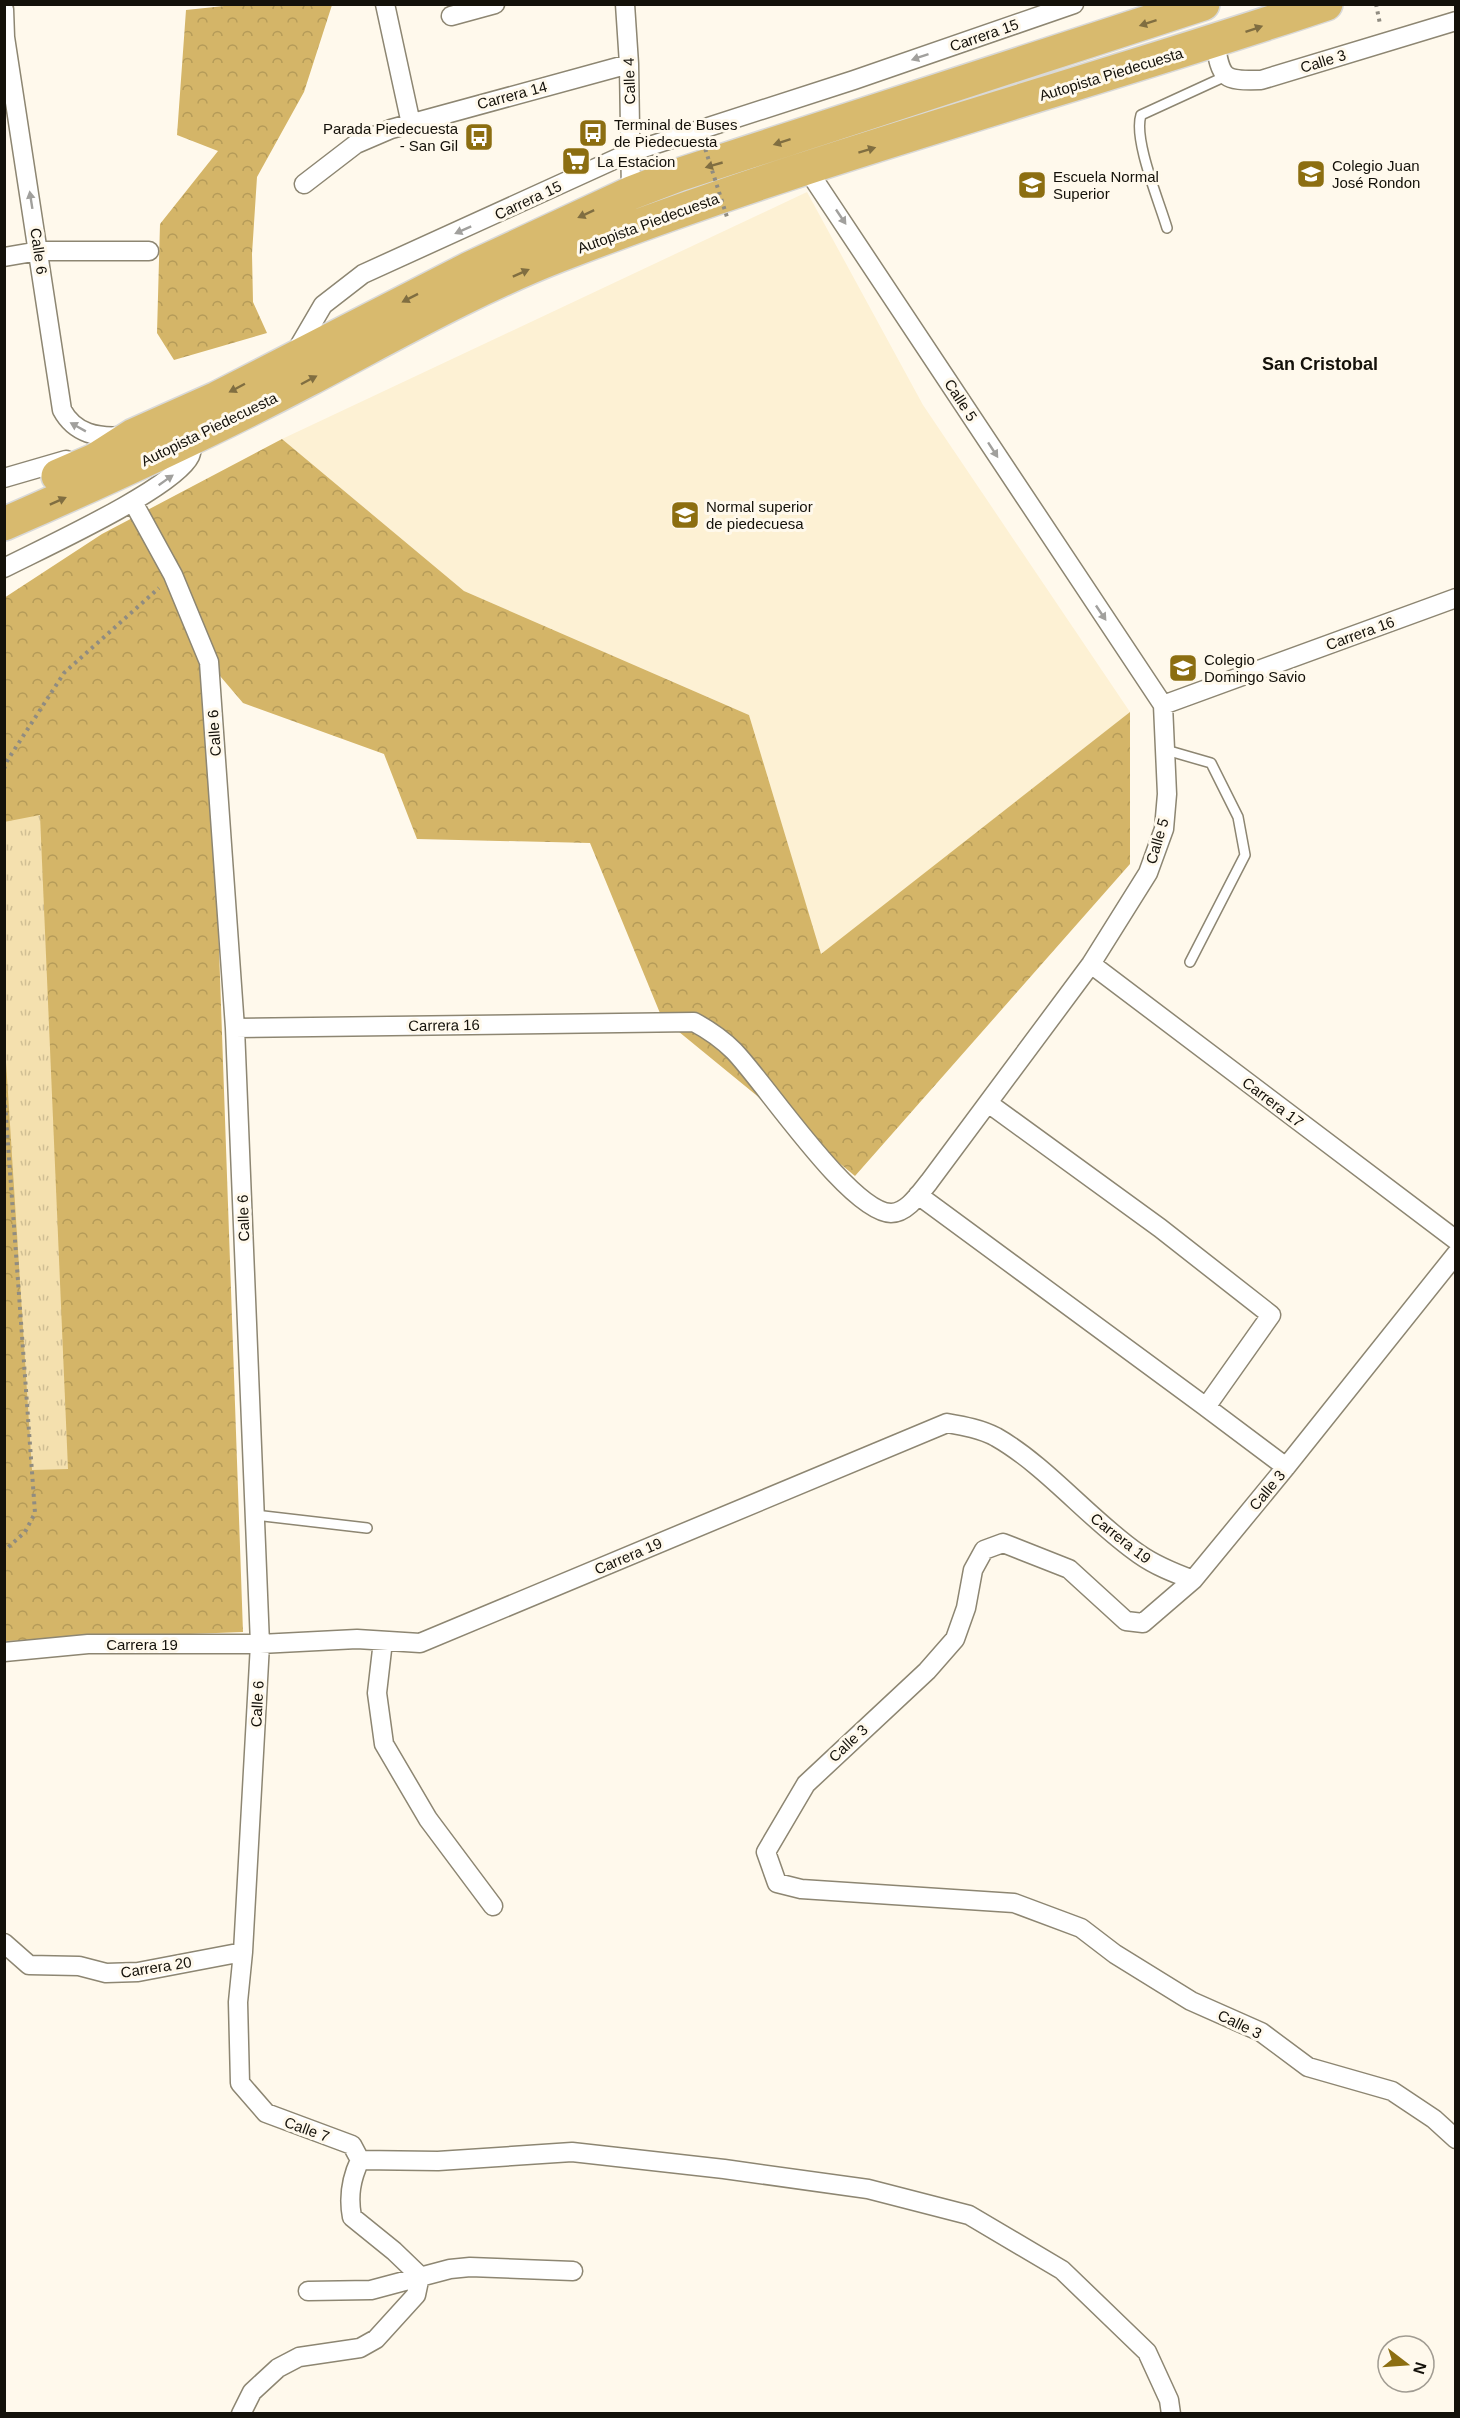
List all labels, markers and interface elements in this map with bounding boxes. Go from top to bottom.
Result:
street label: Carrera 15 [947,15,1021,55]
one-way arrow [1139,18,1157,28]
one-way arrow [1245,23,1263,33]
street label: Autopista Piedecuesta [1037,44,1185,104]
street label: Calle 3 [1298,46,1348,76]
one-way arrow [911,53,929,62]
street label: Calle 4 [620,57,638,105]
street label: Carrera 14 [475,78,549,112]
place label: Terminal de Buses de Piedecuesta [614,116,737,150]
bus stop icon: Terminal de Buses de Piedecuesta [577,117,609,149]
place label: Parada Piedecuesta - San Gil [323,120,459,154]
bus stop icon: Parada Piedecuesta - San Gil [463,121,495,153]
one-way arrow [773,138,791,147]
supermarket icon: La Estacion [560,145,592,177]
one-way arrow [858,145,876,154]
place label: La Estacion [597,153,675,170]
place label: Colegio Juan José Rondon [1332,157,1420,191]
school or university icon: Colegio Juan José Rondon [1295,158,1327,190]
one-way arrow [705,161,723,170]
place label: Escuela Normal Superior [1053,168,1159,202]
school or university icon: Escuela Normal Superior [1016,169,1048,201]
street label: Carrera 15 [492,177,564,223]
street label: Autopista Piedecuesta [575,189,722,257]
one-way arrow [26,190,35,209]
one-way arrow [835,208,846,225]
one-way arrow [577,209,594,218]
one-way arrow [454,225,472,235]
street label: Calle 6 [27,227,51,275]
one-way arrow [512,268,529,277]
one-way arrow [401,293,419,303]
district label: San Cristobal [1262,354,1378,374]
one-way arrow [301,375,318,384]
street label: Calle 5 [941,376,981,424]
one-way arrow [228,383,245,392]
street label: Autopista Piedecuesta [138,388,280,469]
one-way arrow [69,422,86,432]
one-way arrow [988,442,999,458]
one-way arrow [158,474,174,486]
one-way arrow [49,495,67,505]
place label: Normal superior de piedecuesa [706,498,813,532]
school or university icon: Normal superior de piedecuesa [669,499,701,531]
one-way arrow [1095,604,1107,620]
street label: Carrera 16 [1323,613,1397,653]
place label: Colegio Domingo Savio [1204,651,1306,685]
school or university icon: Colegio Domingo Savio [1167,652,1199,684]
street label: Calle 6 [204,709,224,757]
street label: Calle 5 [1142,816,1172,866]
street label: Carrera 16 [408,1016,480,1034]
street label: Carrera 17 [1239,1074,1307,1130]
street label: Calle 6 [234,1194,252,1242]
street label: Calle 3 [1245,1467,1289,1513]
street label: Carrera 19 [1088,1509,1154,1567]
street label: Carrera 19 [592,1534,664,1578]
street label: Carrera 19 [106,1636,178,1653]
street label: Calle 6 [247,1680,267,1728]
street label: Calle 3 [825,1721,871,1765]
street label: Carrera 20 [119,1953,193,1981]
street label: Calle 3 [1215,2006,1265,2042]
street label: Calle 7 [282,2113,332,2145]
north arrow [1376,2334,1436,2394]
text: N [1410,2360,1430,2376]

